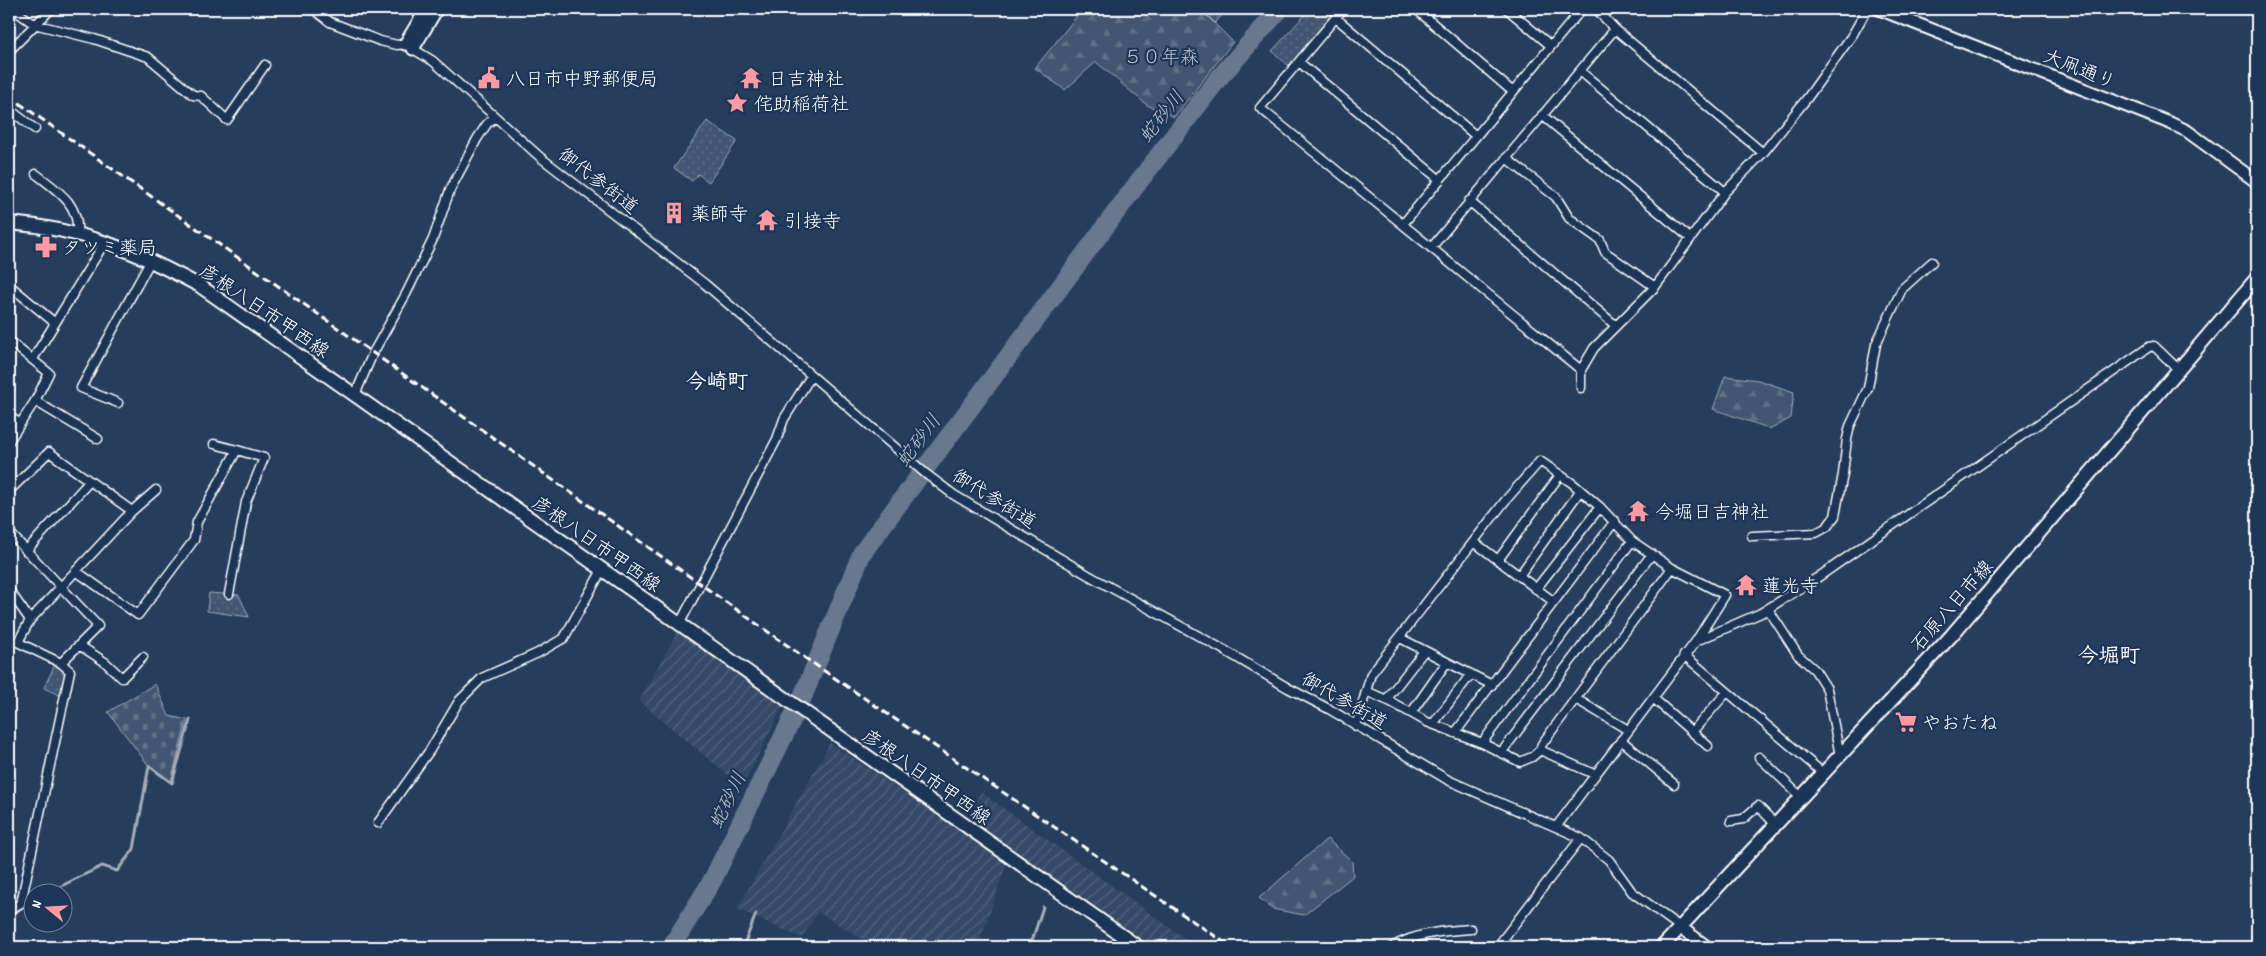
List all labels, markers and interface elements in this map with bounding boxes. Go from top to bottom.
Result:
street label: 大凧通り [2038,44,2119,98]
park label: ５０年森 [1123,46,1199,73]
public building icon: 八日市中野郵便局 [476,65,502,91]
temple icon: 日吉神社 [738,65,764,91]
place label: 八日市中野郵便局 [506,68,658,95]
place label: 日吉神社 [768,68,844,95]
water label: 蛇砂川 [1134,86,1193,150]
place icon: 侘助稲荷社 [724,90,750,116]
place label: 侘助稲荷社 [754,93,849,120]
street label: 御代参街道 [551,143,643,223]
building icon: 薬師寺 [661,200,687,226]
place label: 薬師寺 [691,203,748,230]
temple icon: 引接寺 [754,207,780,233]
place label: 引接寺 [784,210,841,237]
pharmacy icon: タツミ薬局 [33,234,59,260]
place label: タツミ薬局 [62,237,157,264]
street label: 彦根八日市甲西線 [192,259,334,367]
district label: 今崎町 [686,369,749,399]
water label: 蛇砂川 [891,409,950,474]
street label: 御代参街道 [946,464,1041,538]
street label: 彦根八日市甲西線 [525,491,665,601]
temple icon: 今堀日吉神社 [1625,498,1651,524]
place label: 今堀日吉神社 [1655,501,1769,528]
street label: 石原八日市線 [1906,555,2001,659]
temple icon: 蓮光寺 [1733,572,1759,598]
place label: 蓮光寺 [1762,575,1819,602]
district label: 今堀町 [2078,643,2141,673]
street label: 御代参街道 [1295,668,1391,738]
supermarket icon: やおたね [1893,709,1919,735]
place label: やおたね [1922,712,1998,739]
street label: 彦根八日市甲西線 [855,724,995,834]
water label: 蛇砂川 [704,768,755,834]
north arrow [22,884,72,934]
text: N [27,898,48,911]

